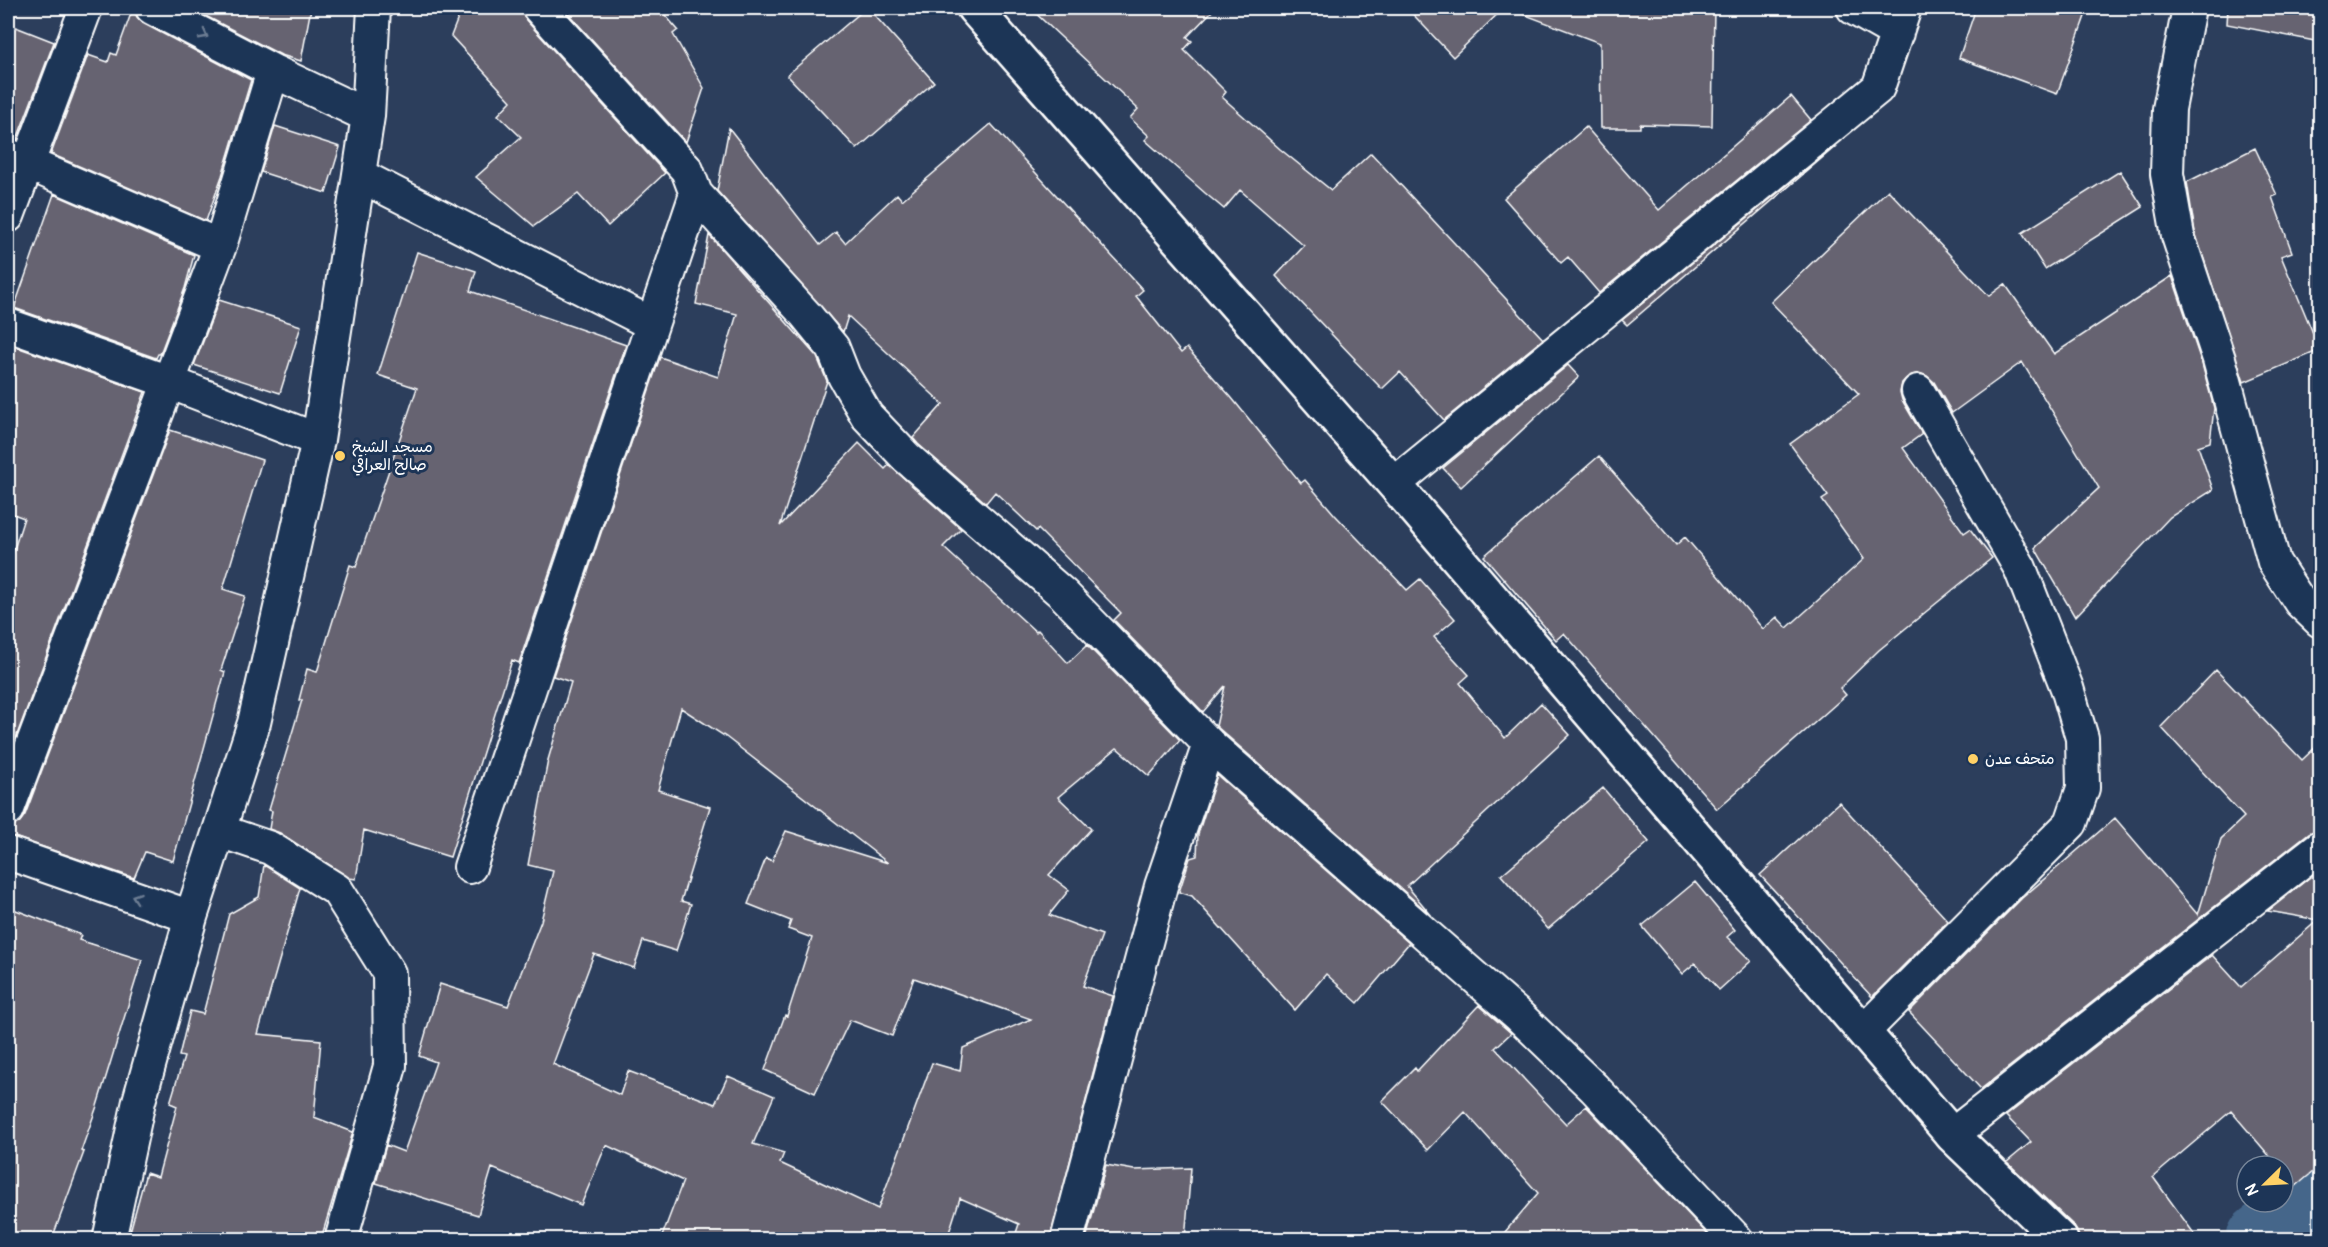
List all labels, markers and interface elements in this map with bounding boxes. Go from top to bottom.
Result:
one-way arrow [198,28,208,39]
place label: مسجد الشيخ صالح العراقي [352,437,433,476]
marker: مسجد الشيخ صالح العراقي [333,449,347,463]
place label: متحف عدن [1985,749,2055,769]
marker: متحف عدن [1966,752,1980,766]
one-way arrow [131,892,141,905]
north arrow [2235,1154,2295,1214]
text: N [2241,1181,2264,1199]

